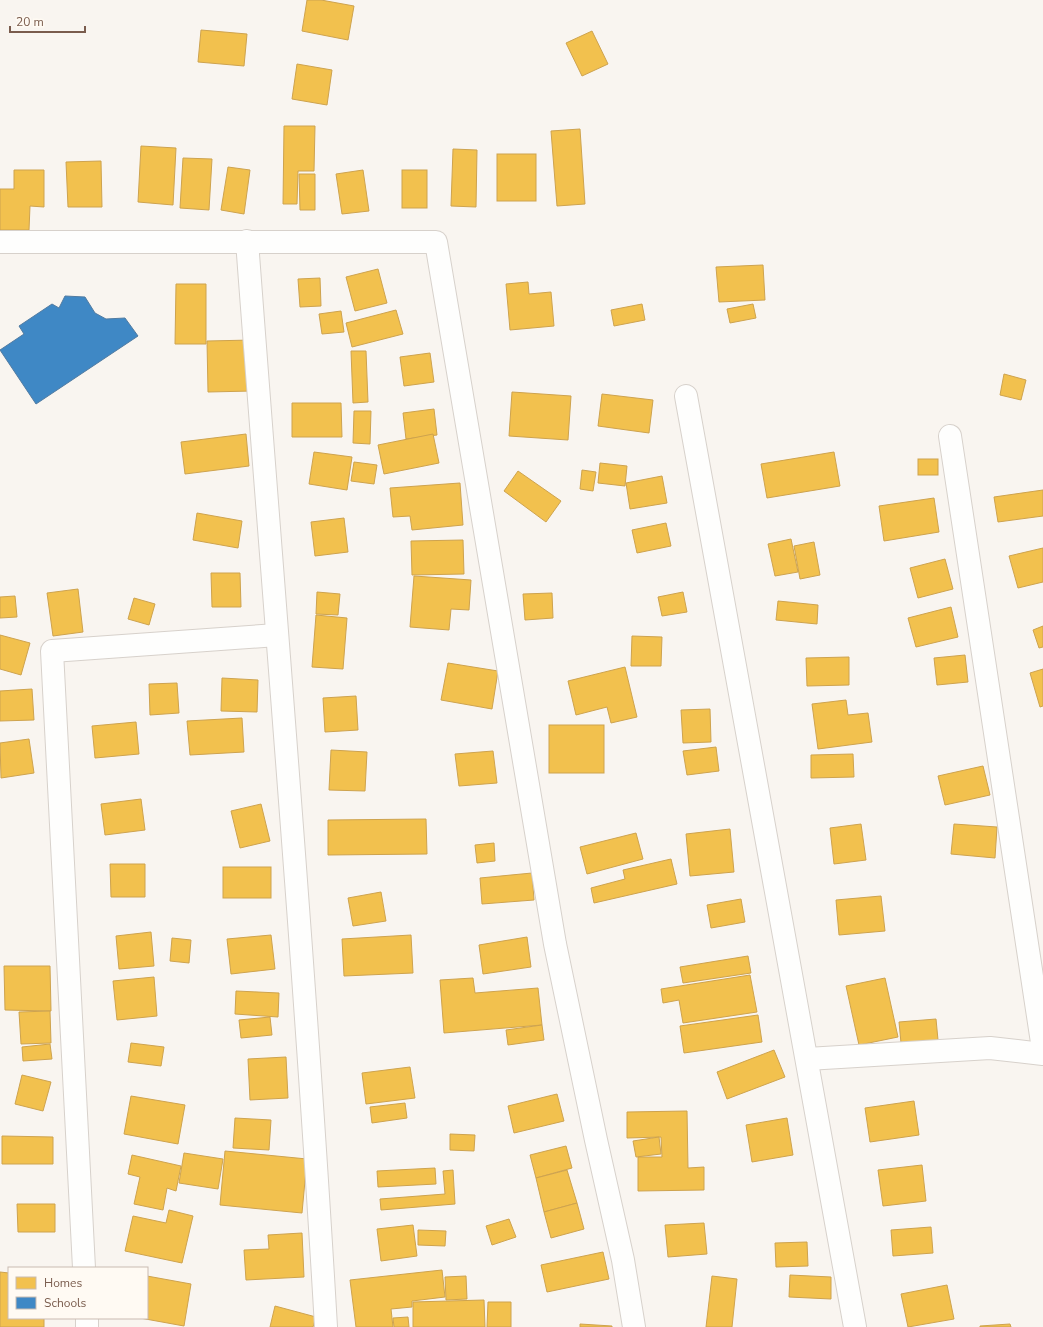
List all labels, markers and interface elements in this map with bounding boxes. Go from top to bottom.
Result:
scale bar [10,8,85,34]
text: 20 m [16,14,44,30]
legend [8,1267,148,1319]
text: Homes [44,1275,82,1291]
text: Schools [44,1295,87,1311]

